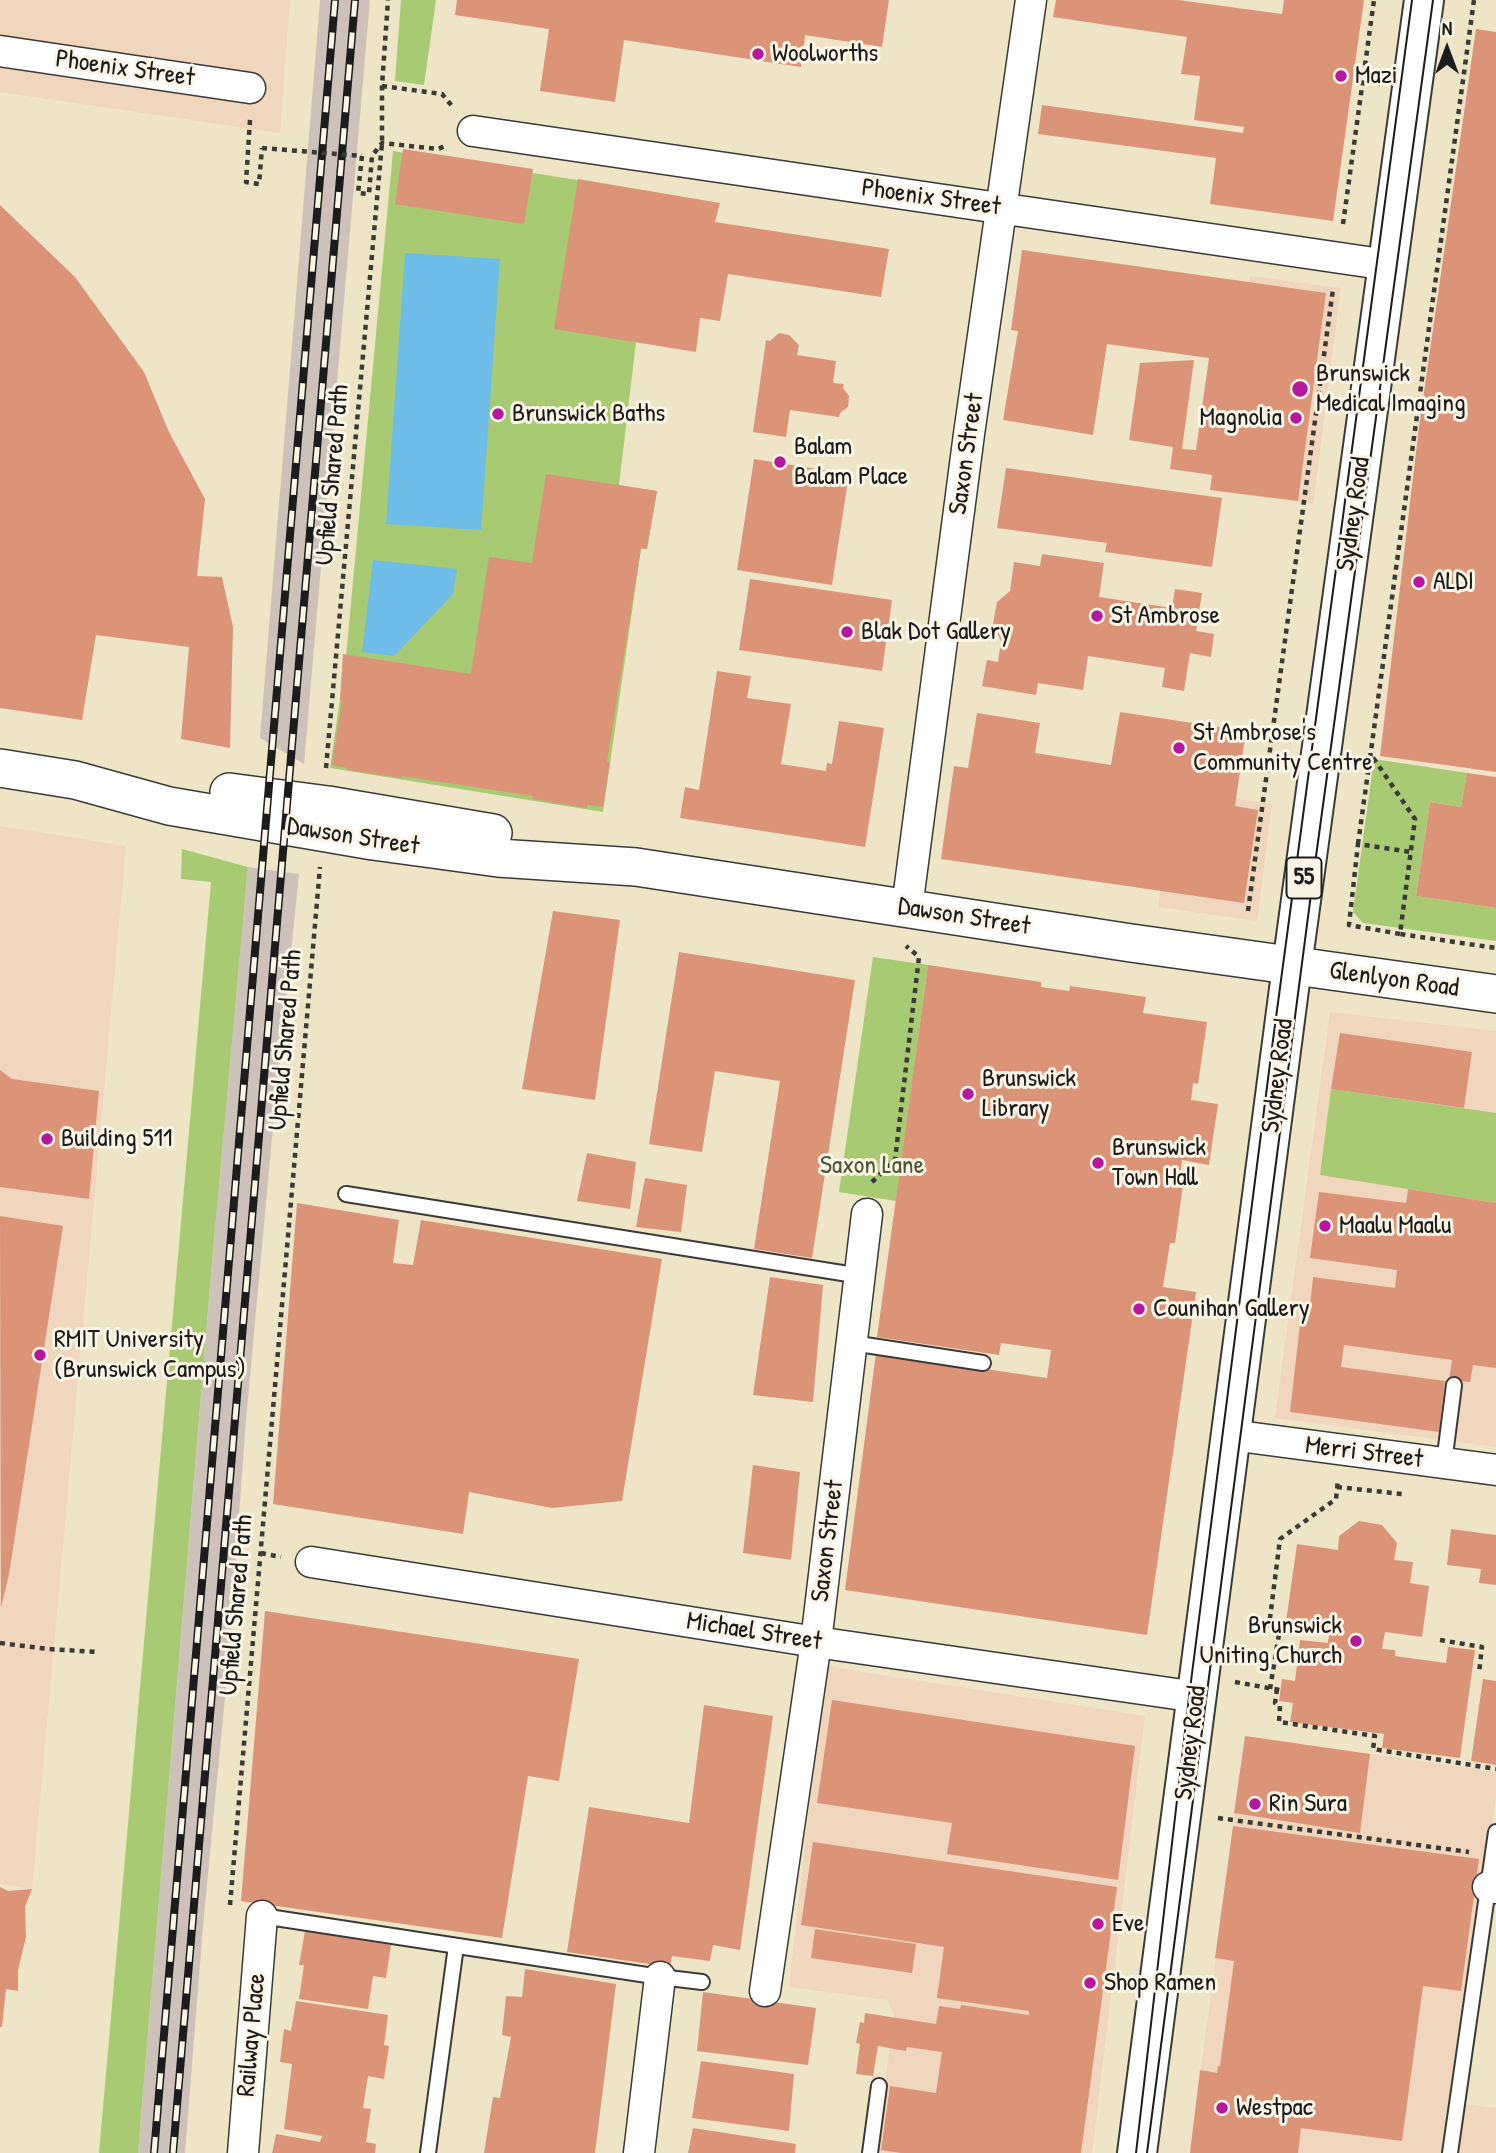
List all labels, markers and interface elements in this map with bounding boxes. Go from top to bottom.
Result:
north arrow [1412,14,1482,84]
text: N [1442,15,1452,41]
place label: Woolworths [772,38,878,70]
street label: Phoenix Street [54,44,196,94]
marker: Woolworths [750,46,766,62]
place label: Mazi [1355,60,1398,92]
marker: Mazi [1333,68,1349,84]
street label: Phoenix Street [860,173,1002,223]
place label: Brunswick Medical Imaging [1316,358,1466,420]
marker: Brunswick Medical Imaging [1290,379,1310,399]
street label: Upfield Shared Path [310,383,356,567]
street label: Saxon Street [943,391,991,517]
place label: Brunswick Baths [512,398,665,430]
place label: Magnolia [1200,402,1282,434]
marker: Brunswick Baths [490,406,506,422]
marker: Magnolia [1288,410,1304,426]
place label: Balam Balam Place [794,431,908,492]
marker: Balam Balam Place [772,454,788,470]
street label: Sydney Road [1331,455,1377,573]
place label: ALDI [1433,566,1474,598]
marker: ALDI [1411,574,1427,590]
place label: St Ambrose [1111,600,1220,632]
marker: St Ambrose [1089,608,1105,624]
place label: Blak Dot Gallery [861,616,1011,648]
marker: Blak Dot Gallery [839,624,855,640]
place label: St Ambrose's Community Centre [1193,717,1373,778]
marker: St Ambrose's Community Centre [1171,740,1187,756]
street label: Dawson Street [285,811,421,863]
road number: 55 [1286,858,1322,898]
street label: Dawson Street [896,891,1032,943]
street label: Upfield Shared Path [263,948,309,1132]
street label: Glenlyon Road [1327,955,1461,1005]
street label: Sydney Road [1256,1017,1300,1135]
place label: Brunswick Library [982,1063,1076,1124]
marker: Brunswick Library [960,1086,976,1102]
place label: Building 511 [61,1123,172,1155]
marker: Building 511 [39,1131,55,1147]
place label: Brunswick Town Hall [1112,1132,1206,1194]
park label: Saxon Lane [820,1150,924,1182]
marker: Brunswick Town Hall [1090,1155,1106,1171]
place label: Maalu Maalu [1339,1210,1451,1242]
marker: Maalu Maalu [1317,1218,1333,1234]
place label: Counihan Gallery [1153,1293,1310,1325]
marker: Counihan Gallery [1131,1301,1147,1317]
place label: RMIT University (Brunswick Campus) [54,1324,246,1386]
marker: RMIT University (Brunswick Campus) [32,1347,48,1363]
street label: Merri Street [1303,1430,1425,1476]
street label: Saxon Street [805,1478,851,1604]
street label: Upfield Shared Path [214,1513,260,1697]
street label: Michael Street [684,1606,824,1658]
place label: Brunswick Uniting Church [1199,1610,1342,1672]
marker: Brunswick Uniting Church [1348,1633,1364,1649]
street label: Sydney Road [1169,1684,1213,1802]
place label: Rin Sura [1269,1788,1347,1820]
marker: Rin Sura [1247,1796,1263,1812]
place label: Eve [1112,1908,1144,1940]
marker: Eve [1090,1916,1106,1932]
place label: Shop Ramen [1104,1967,1216,1999]
street label: Railway Place [231,1972,273,2098]
marker: Shop Ramen [1082,1975,1098,1991]
place label: Westpac [1236,2092,1313,2124]
marker: Westpac [1214,2100,1230,2116]

